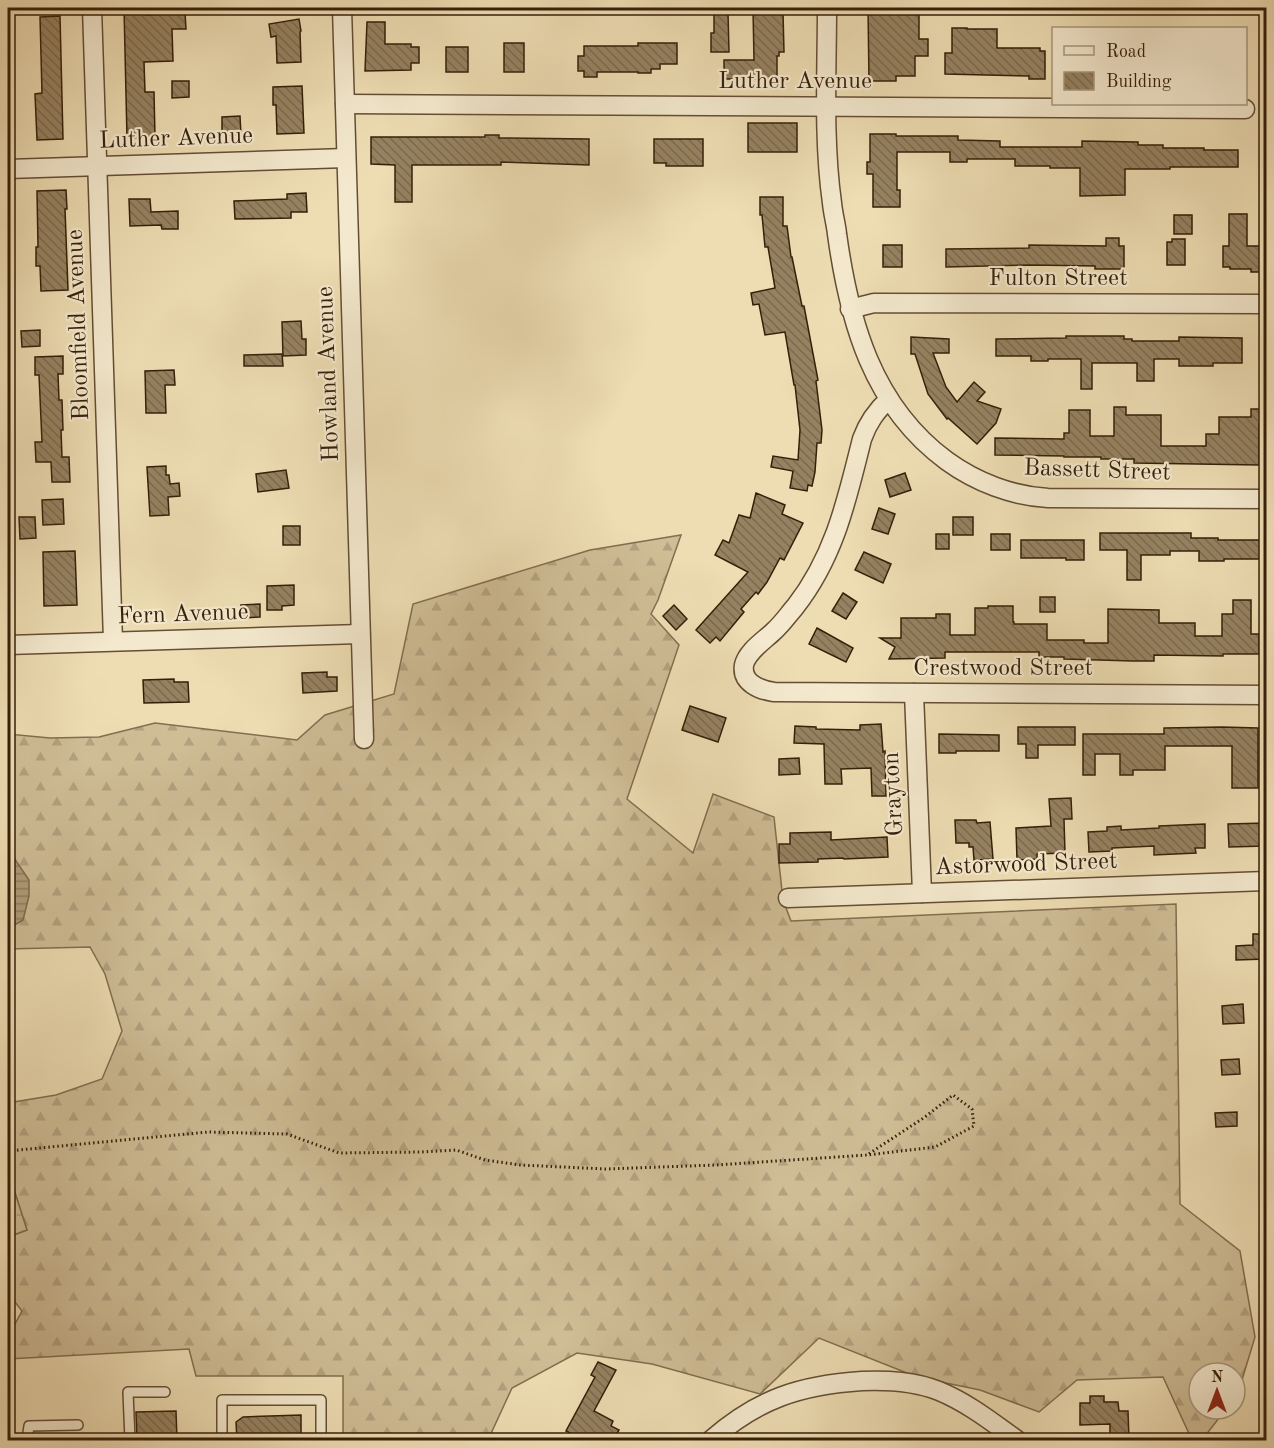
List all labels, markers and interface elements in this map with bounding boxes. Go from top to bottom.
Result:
legend [1052,27,1247,105]
text: Road [1106,43,1146,61]
street label: Luther Avenue [718,70,872,94]
text: Building [1106,73,1172,91]
street label: Luther Avenue [99,124,253,154]
street label: Bloomfield Avenue [64,229,94,421]
street label: Fulton Street [988,267,1128,291]
street label: Howland Avenue [314,286,344,462]
street label: Bassett Street [1023,456,1171,486]
street label: Fern Avenue [117,601,249,629]
street label: Crestwood Street [913,657,1093,681]
street label: Grayton [880,751,908,837]
street label: Astorwood Street [934,850,1118,880]
north arrow [1187,1361,1247,1421]
text: N [1211,1370,1224,1386]

